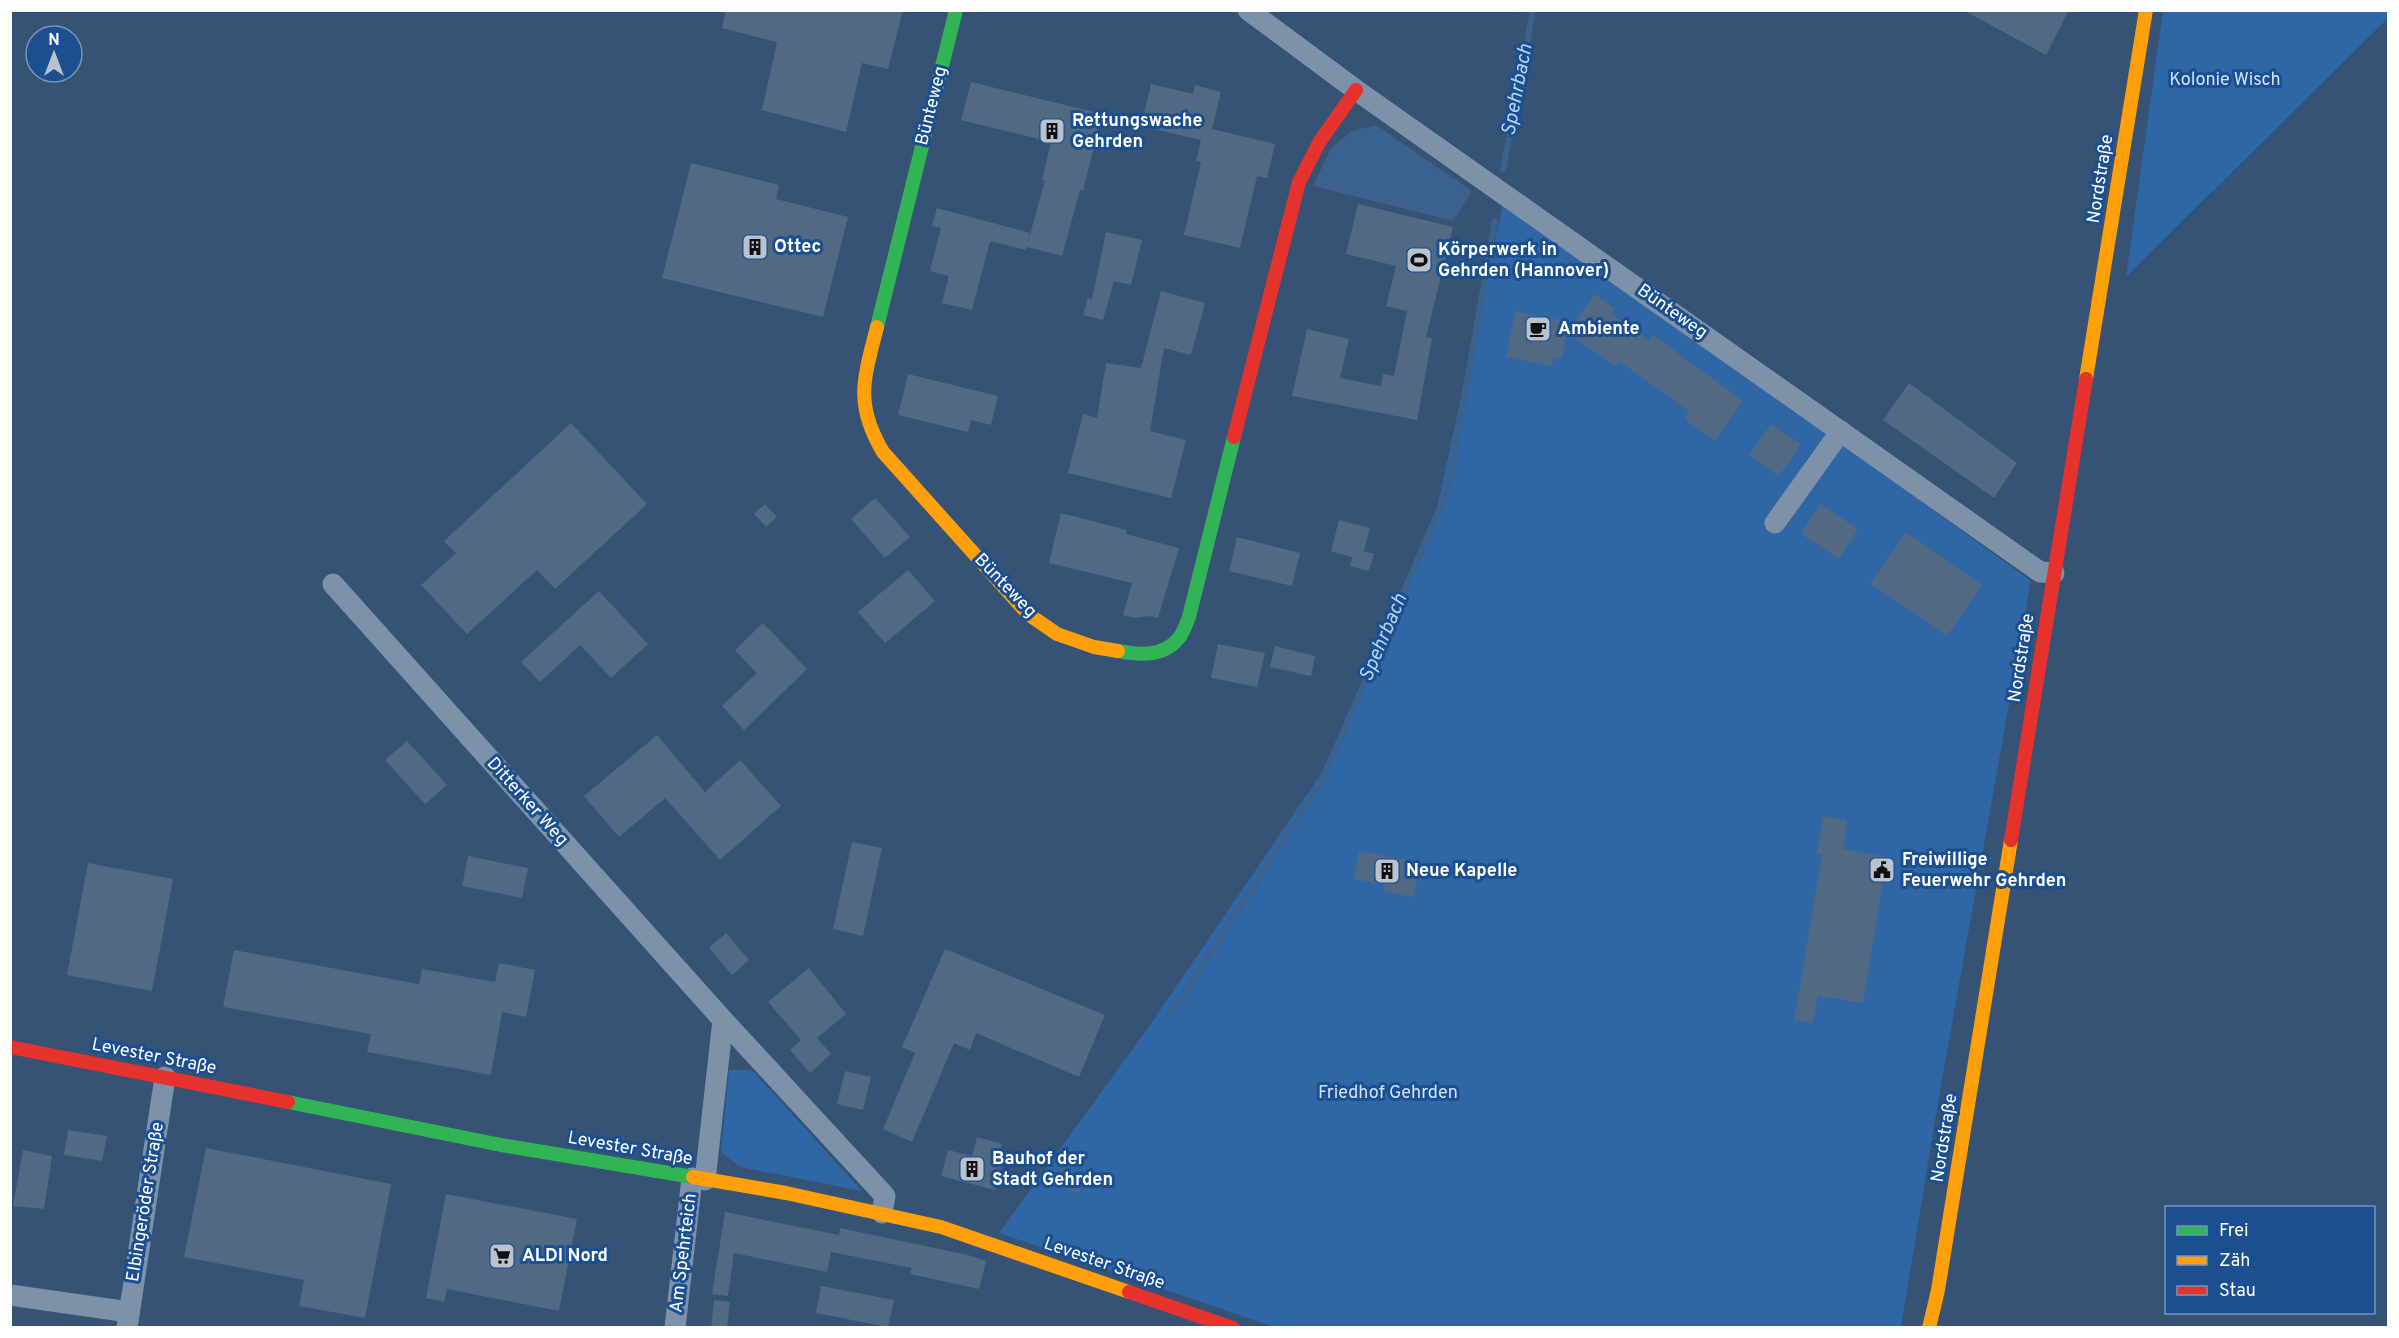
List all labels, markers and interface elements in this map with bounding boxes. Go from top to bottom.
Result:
north arrow [24,24,84,84]
text: N [48,31,60,51]
water label: Spehrbach [1496,42,1540,138]
street label: Bünteweg [911,64,953,148]
park label: Kolonie Wisch [2169,69,2281,92]
place label: Rettungswache Gehrden [1072,110,1203,154]
building icon: Rettungswache Gehrden [1037,116,1067,146]
street label: Nordstraße [2083,133,2119,225]
building icon: Ottec [740,232,770,262]
place label: Ottec [774,236,821,259]
place label: Körperwerk in Gehrden (Hannover) [1438,239,1609,283]
sports icon: Körperwerk in Gehrden (Hannover) [1404,245,1434,275]
street label: Bünteweg [1632,279,1712,345]
cafe icon: Ambiente [1523,314,1553,344]
place label: Ambiente [1558,318,1640,341]
street label: Bünteweg [969,549,1041,623]
water label: Spehrbach [1354,590,1414,686]
street label: Nordstraße [2004,612,2040,704]
street label: Ditterker Weg [481,753,573,851]
place label: Freiwillige Feuerwehr Gehrden [1902,849,2067,893]
public building icon: Freiwillige Feuerwehr Gehrden [1867,855,1897,885]
building icon: Neue Kapelle [1372,856,1402,886]
place label: Neue Kapelle [1406,860,1517,883]
street label: Levester Straße [90,1034,218,1080]
park label: Friedhof Gehrden [1318,1082,1458,1105]
street label: Nordstraße [1927,1092,1963,1184]
street label: Elbingeröder Straße [122,1120,170,1284]
street label: Levester Straße [566,1127,694,1171]
place label: Bauhof der Stadt Gehrden [992,1148,1113,1192]
building icon: Bauhof der Stadt Gehrden [957,1154,987,1184]
street label: Am Spehrteich [665,1192,703,1314]
legend [2165,1206,2375,1314]
text: Frei [2219,1220,2249,1243]
street label: Levester Straße [1040,1233,1168,1295]
supermarket icon: ALDI Nord [487,1241,517,1271]
place label: ALDI Nord [522,1245,608,1268]
text: Zäh [2219,1250,2250,1273]
text: Stau [2219,1280,2256,1303]

